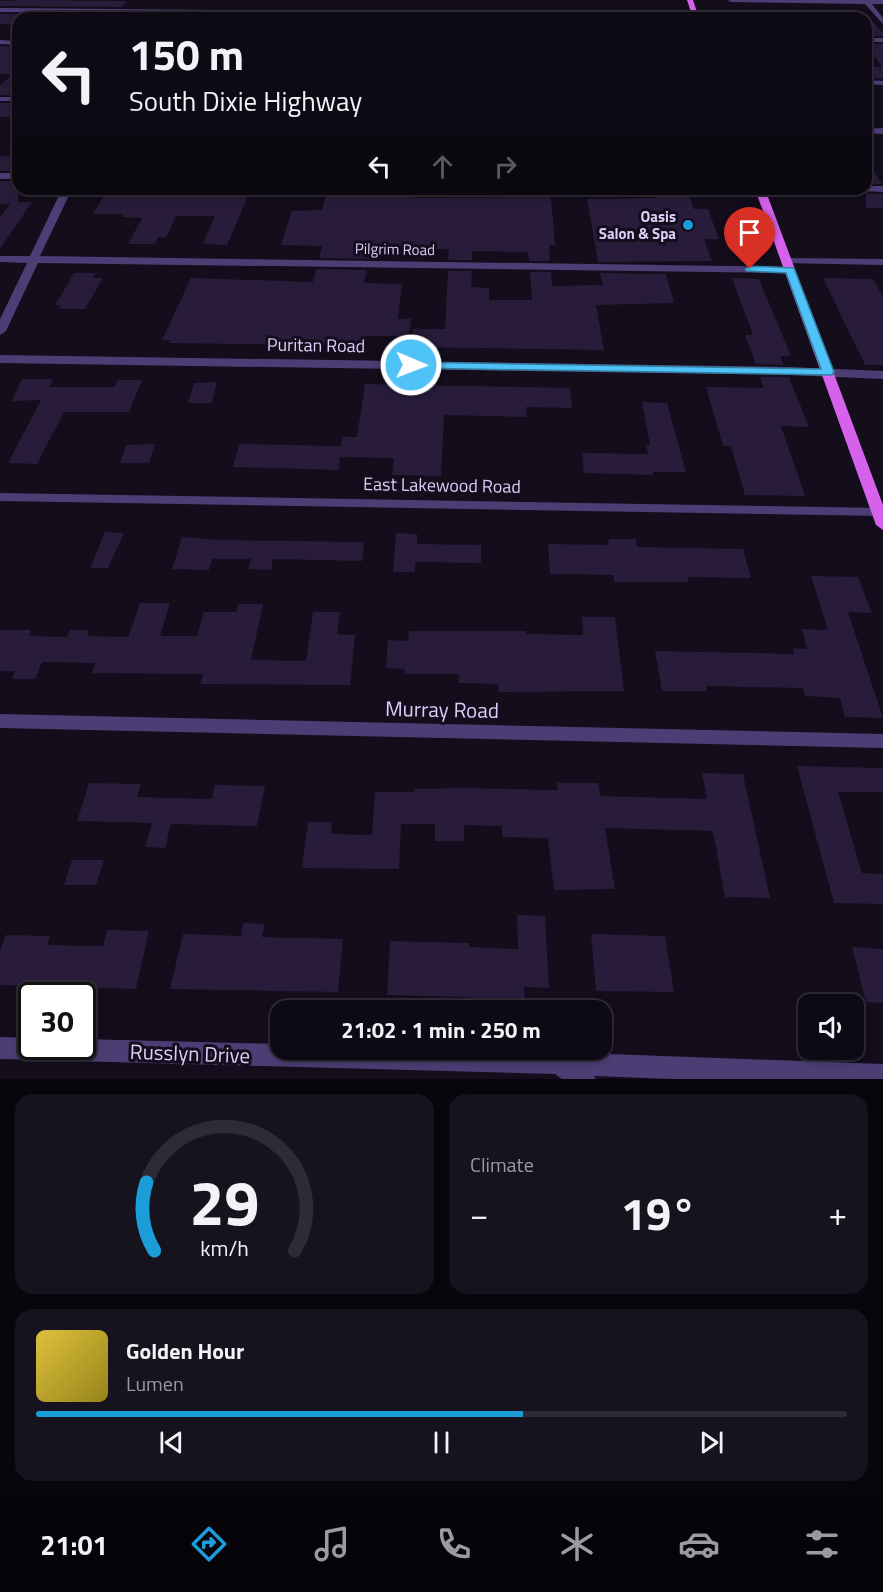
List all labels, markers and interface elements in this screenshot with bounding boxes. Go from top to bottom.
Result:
text: 150 m [129,22,244,86]
icon: left [30,36,108,114]
text: South Dixie Highway [129,80,362,121]
icon: left [363,150,396,183]
icon: ahead [426,150,459,183]
icon: right [489,150,522,183]
place label: Oasis Salon & Spa [599,205,676,245]
pin [724,207,775,269]
icon: arrive [733,216,766,249]
marker: Oasis Salon & Spa [681,218,695,232]
street label: Pilgrim Road [355,237,435,261]
street label: Puritan Road [267,331,365,359]
position arrow [379,333,443,397]
street label: East Lakewood Road [363,470,521,500]
street label: Murray Road [385,692,499,726]
speed limit sign: 30 [18,982,96,1060]
map controls [798,994,864,1060]
button: sound [798,994,864,1060]
text: 21:02 · 1 min · 250 m [341,1013,541,1047]
street label: Russlyn Drive [129,1035,251,1071]
text: Climate [470,1149,534,1180]
text: 29 [190,1154,259,1249]
text: 19° [621,1179,696,1247]
text: − [470,1189,488,1239]
text: + [829,1189,847,1239]
text: km/h [200,1232,249,1264]
text: Golden Hour [126,1334,244,1368]
text: Lumen [126,1368,184,1399]
icon: previous [155,1426,188,1459]
icon: pause [425,1426,458,1459]
icon: next [695,1426,728,1459]
icon: directions [188,1523,230,1565]
icon: music [311,1523,353,1565]
icon: phone [433,1523,475,1565]
icon: climate [556,1523,598,1565]
icon: car [678,1523,720,1565]
icon: filters [801,1523,843,1565]
text: 21:01 [40,1524,108,1565]

